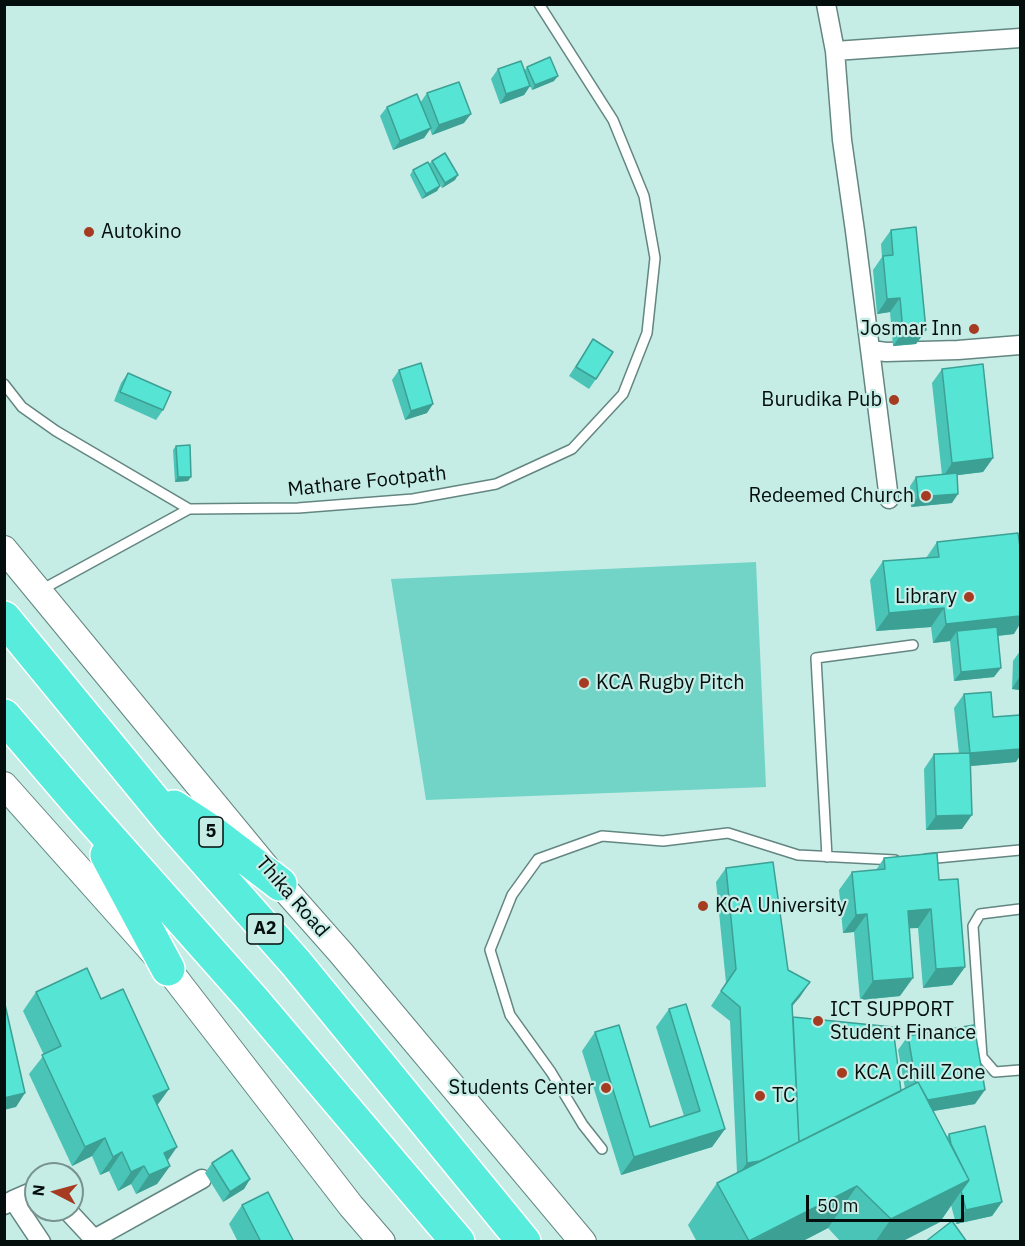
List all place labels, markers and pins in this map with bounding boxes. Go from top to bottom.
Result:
place label: Autokino [101,220,181,244]
marker: Autokino [82,225,96,239]
place label: Josmar Inn [860,317,962,341]
marker: Josmar Inn [967,322,981,336]
place label: Burudika Pub [761,388,882,412]
marker: Burudika Pub [887,393,901,407]
place label: Redeemed Church [748,484,914,508]
marker: Redeemed Church [919,489,933,503]
place label: Library [895,585,957,609]
marker: Library [962,590,976,604]
place label: KCA Rugby Pitch [596,671,745,695]
marker: KCA Rugby Pitch [577,676,591,690]
place label: KCA University [715,894,847,918]
marker: KCA University [696,899,710,913]
place label: ICT SUPPORT Student Finance [830,998,976,1045]
marker: ICT SUPPORT Student Finance [811,1014,825,1028]
place label: KCA Chill Zone [854,1061,985,1085]
marker: KCA Chill Zone [835,1066,849,1080]
place label: Students Center [449,1076,594,1100]
marker: Students Center [599,1081,613,1095]
place label: TC [772,1084,795,1108]
marker: TC [753,1089,767,1103]

